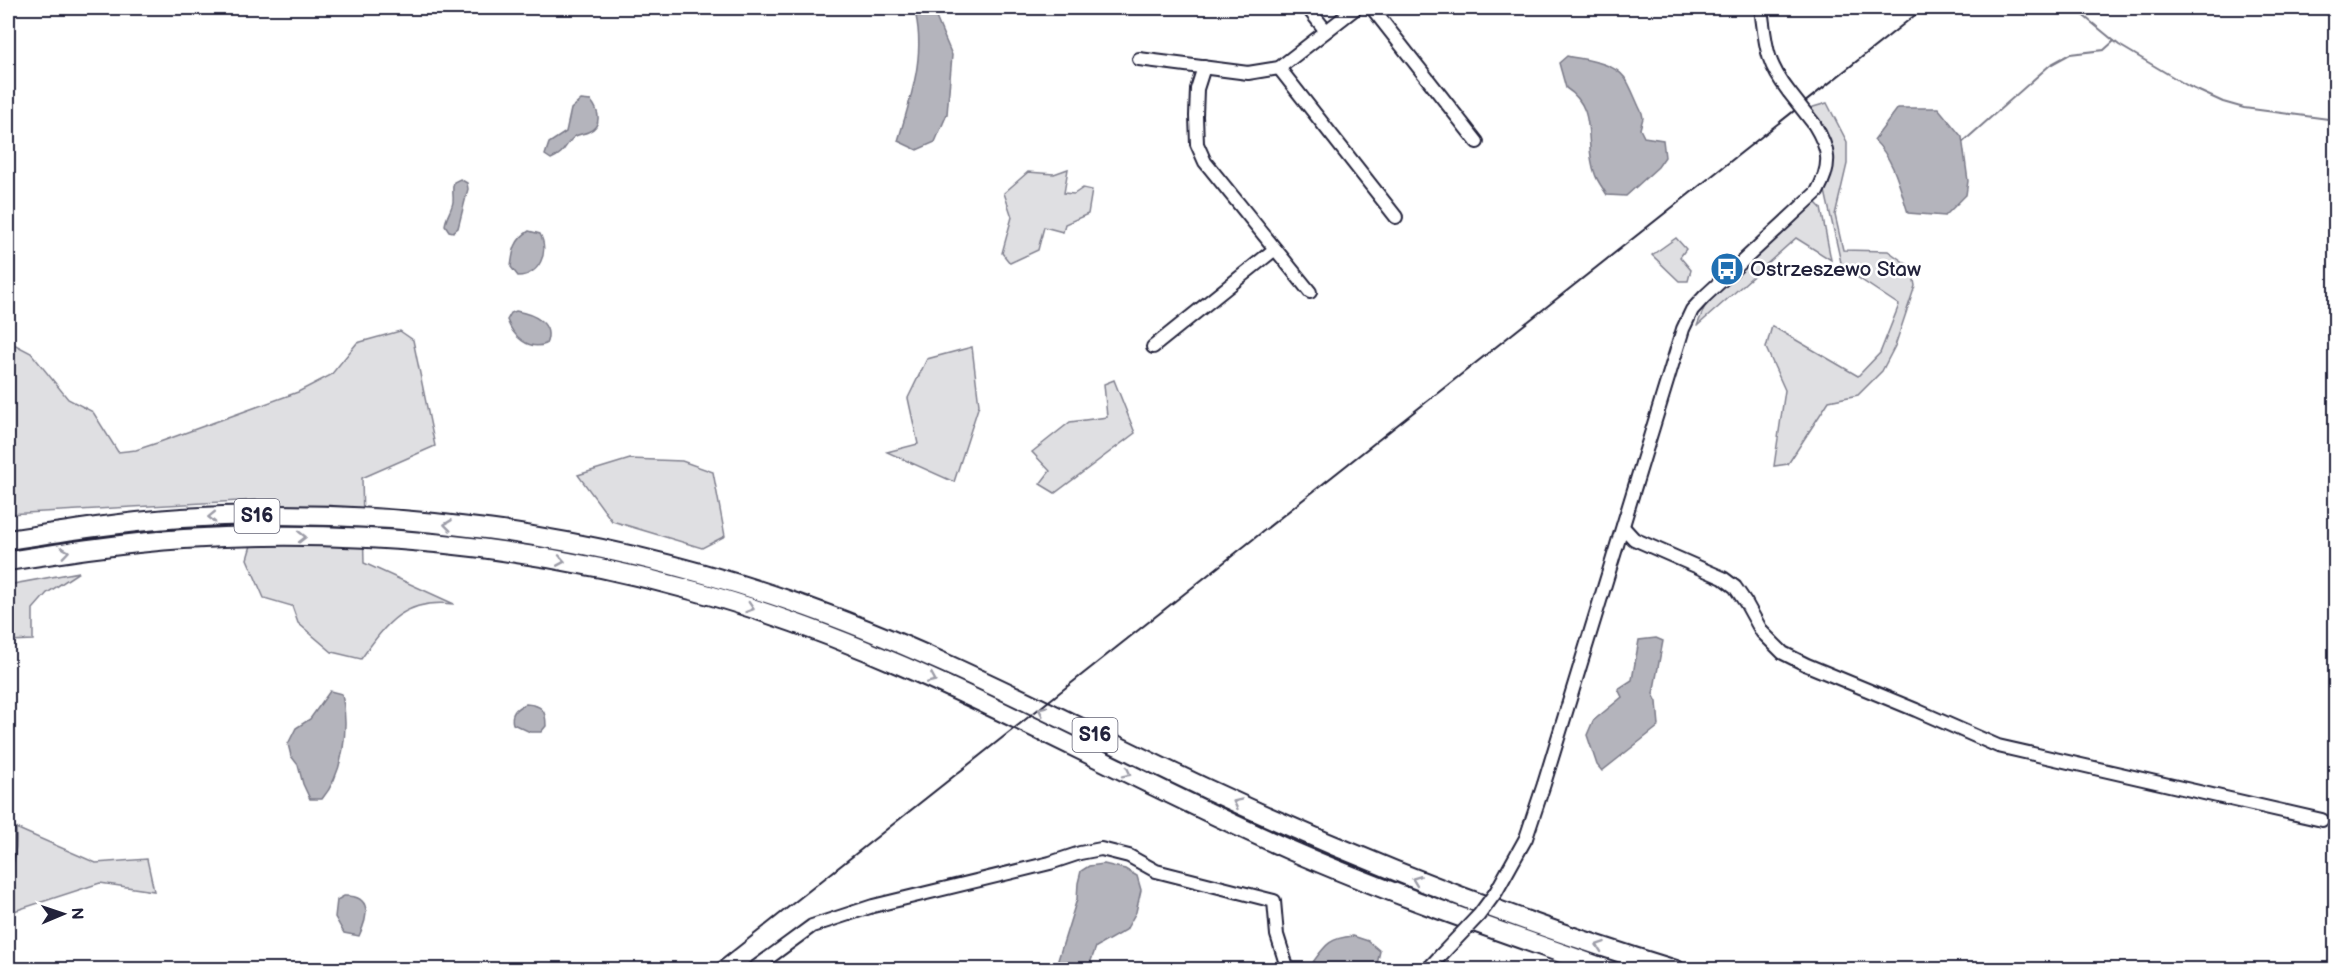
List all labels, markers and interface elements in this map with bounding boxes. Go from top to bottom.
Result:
bus stop icon: Ostrzeszewo Staw [1709,251,1745,287]
place label: Ostrzeszewo Staw [1750,257,1921,282]
road number: S16 [234,499,280,533]
one-way arrow [207,511,216,524]
one-way arrow [444,520,453,532]
one-way arrow [297,531,306,543]
one-way arrow [61,547,70,559]
one-way arrow [556,554,566,567]
one-way arrow [744,601,755,614]
one-way arrow [926,672,937,684]
one-way arrow [1038,705,1049,717]
road number: S16 [1072,718,1118,752]
one-way arrow [1120,765,1131,777]
one-way arrow [1233,798,1244,810]
one-way arrow [1411,875,1422,888]
north arrow [33,884,93,944]
text: N [67,907,86,920]
one-way arrow [1595,940,1606,953]

